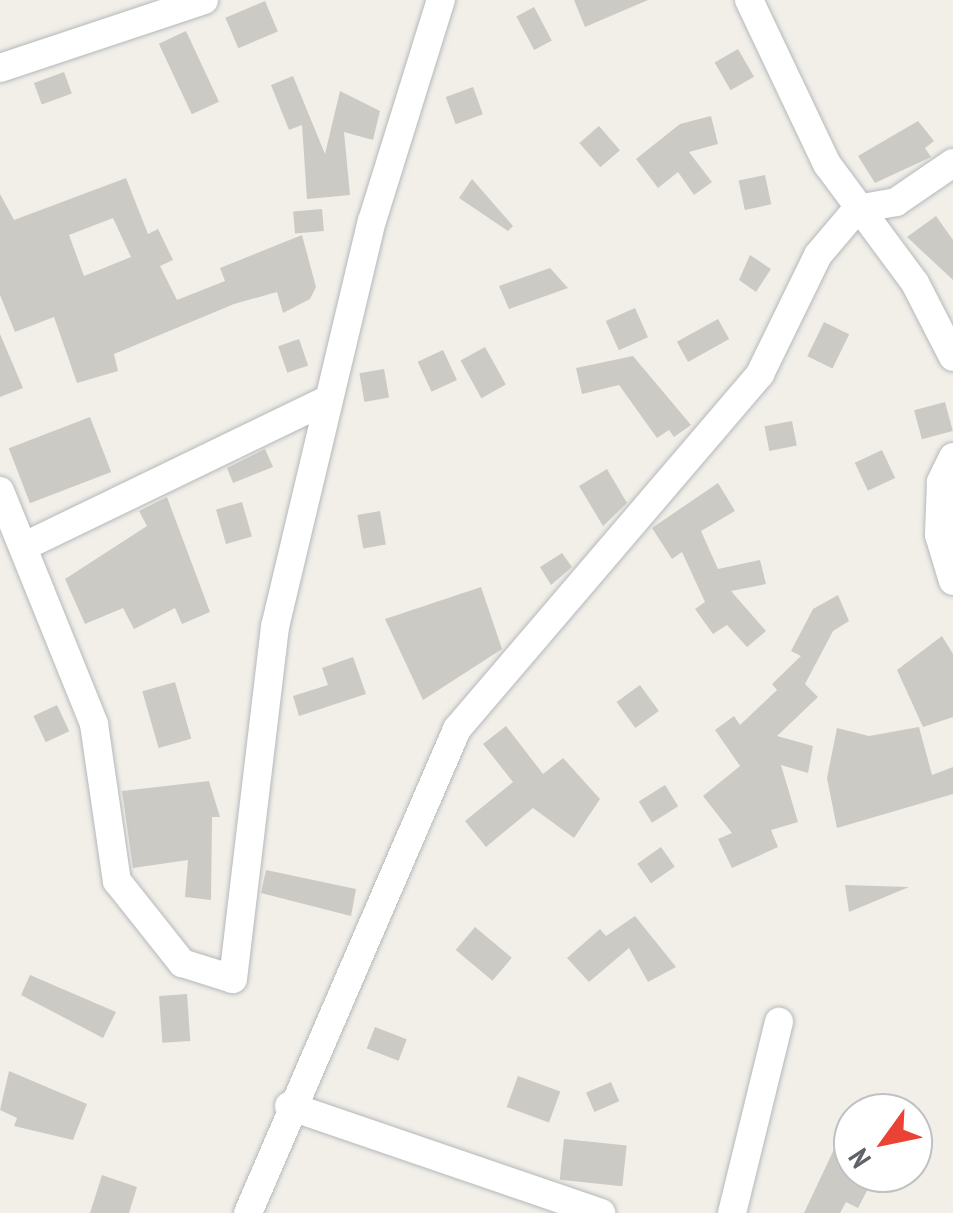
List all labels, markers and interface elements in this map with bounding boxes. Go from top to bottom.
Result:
north arrow [833,1093,933,1193]
text: N [839,1142,879,1175]

